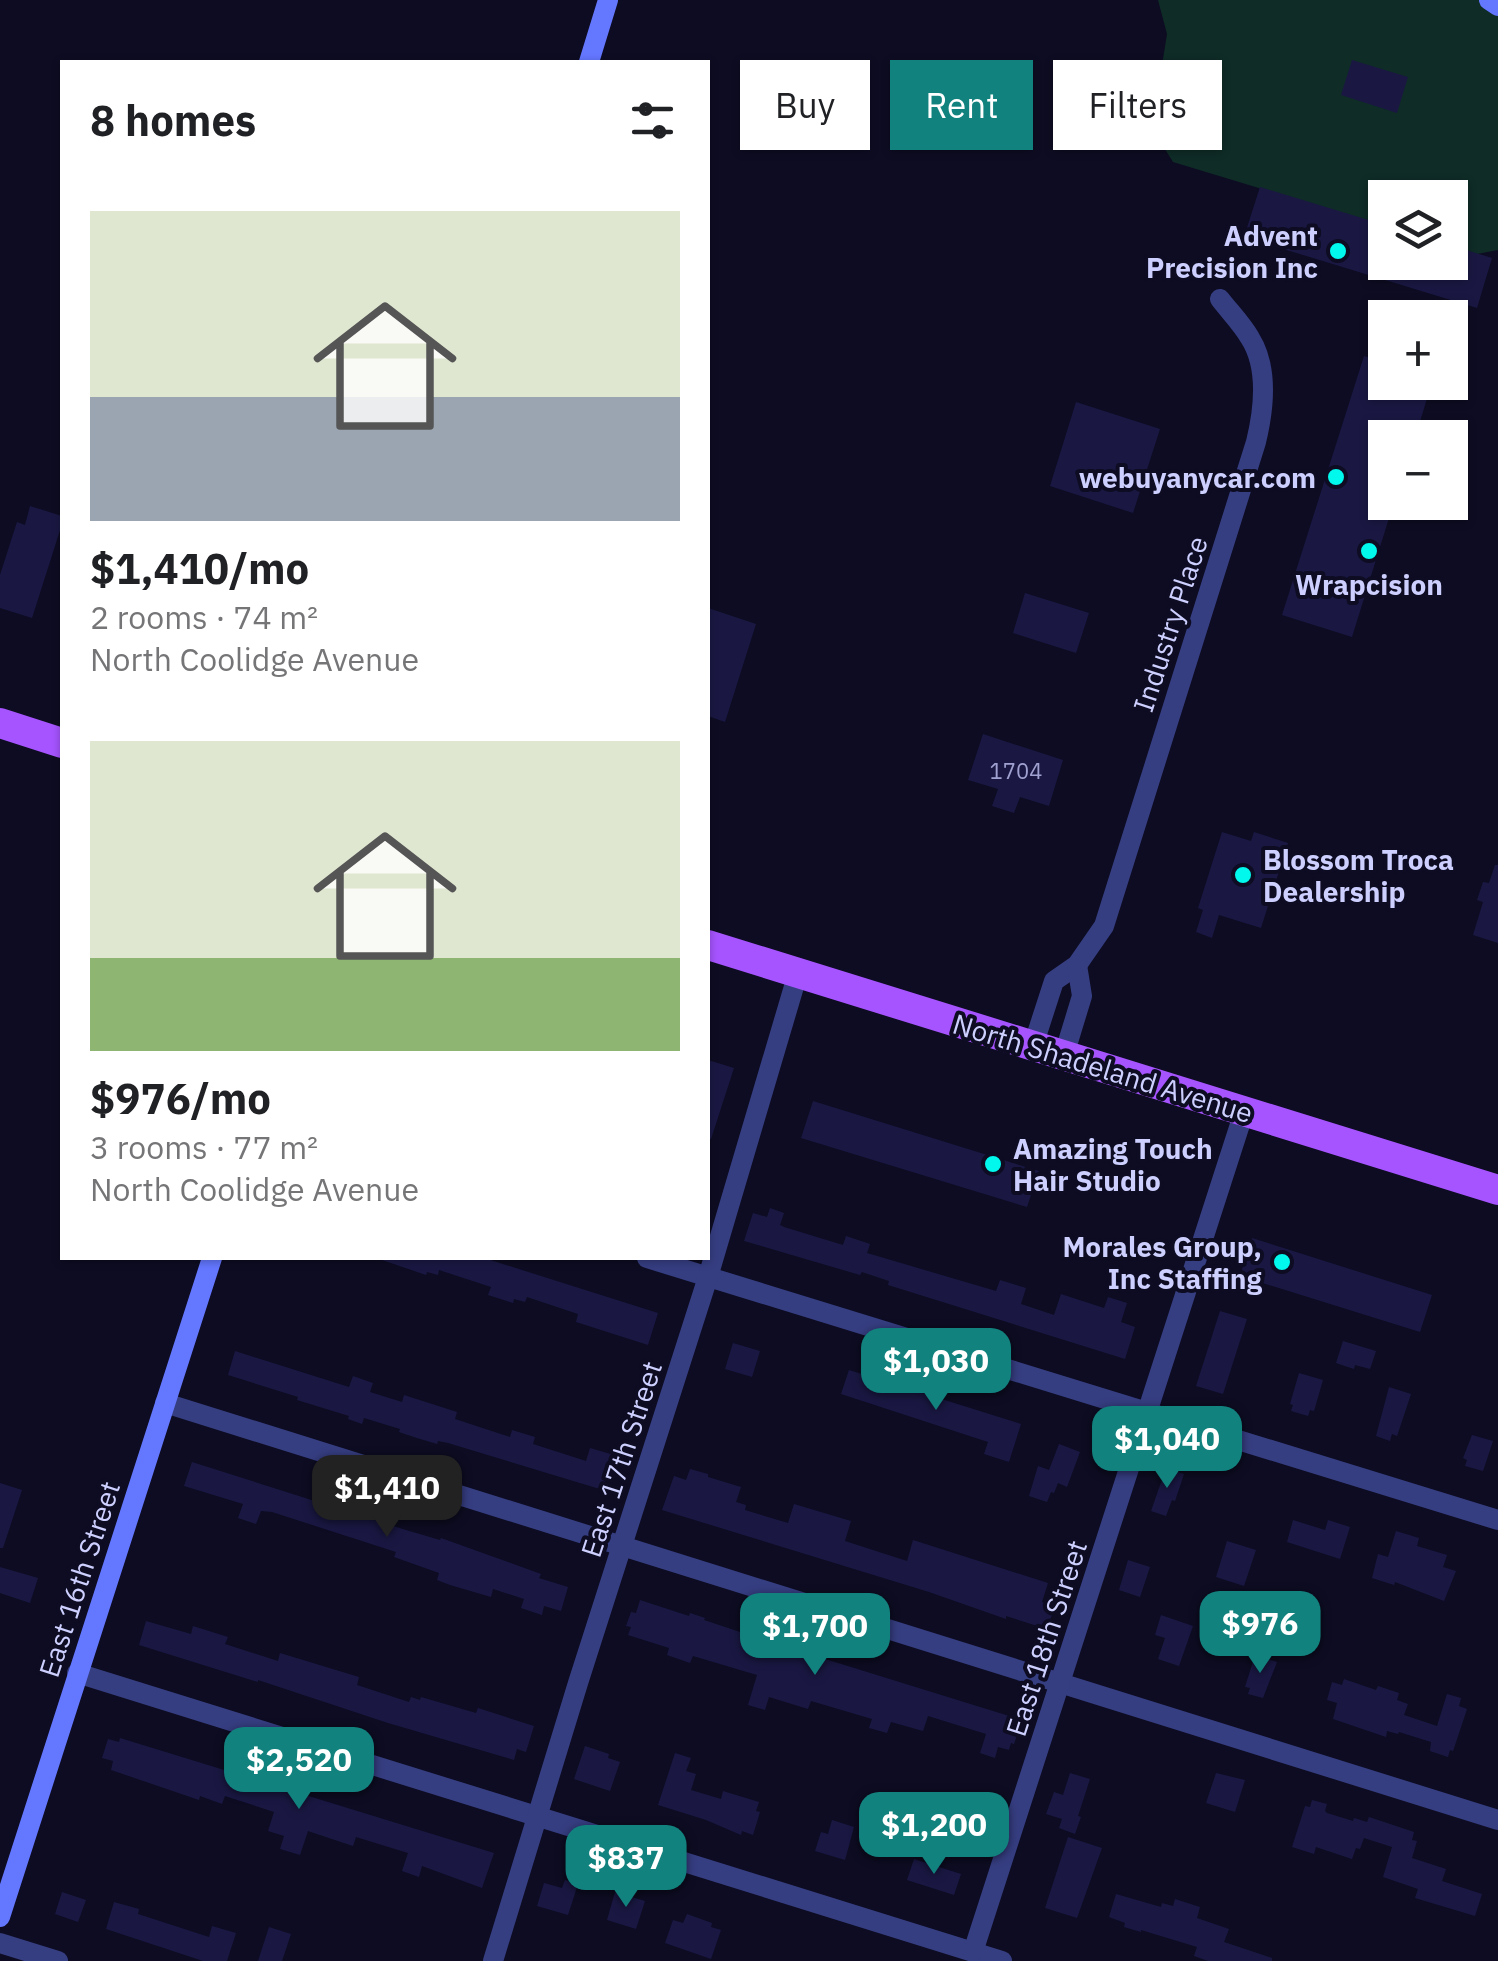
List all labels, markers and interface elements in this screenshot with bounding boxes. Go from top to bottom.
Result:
chip: Buy [740,60,870,150]
chip: Rent [890,60,1033,150]
chip: Filters [1053,60,1222,150]
text: 8 homes [90,93,256,148]
icon: filters [625,93,680,148]
map controls [1368,180,1468,520]
button: layers [1368,180,1468,280]
place label: Advent Precision Inc [1146,217,1318,286]
marker: Advent Precision Inc [1327,240,1349,262]
icon: home [295,276,475,456]
button: + [1368,300,1468,400]
button: − [1368,420,1468,520]
place label: webuyanycar.com [1079,459,1316,496]
marker: webuyanycar.com [1325,466,1347,488]
street label: Industry Place [1124,532,1216,716]
marker: Wrapcision [1358,540,1380,562]
text: $1,410/mo [90,541,309,596]
place label: Wrapcision [1295,566,1443,603]
text: 2 rooms · 74 m² [90,596,318,638]
text: North Coolidge Avenue [90,638,419,680]
house number: 1704 [990,756,1042,785]
icon: home [295,806,475,986]
place label: Blossom Troca Dealership [1263,841,1454,910]
marker: Blossom Troca Dealership [1232,864,1254,886]
street label: North Shadeland Avenue [949,1005,1257,1131]
text: $976/mo [90,1071,271,1126]
text: 3 rooms · 77 m² [90,1126,318,1168]
place label: Amazing Touch Hair Studio [1013,1130,1213,1199]
marker: Amazing Touch Hair Studio [982,1153,1004,1175]
text: North Coolidge Avenue [90,1168,419,1210]
place label: Morales Group, Inc Staffing [1062,1228,1263,1297]
marker: Morales Group, Inc Staffing [1271,1251,1293,1273]
pin: $1,030 [855,1328,1017,1413]
text: $1,030 [883,1339,989,1381]
street label: East 17th Street [572,1356,670,1562]
pin: $1,040 [1086,1406,1248,1491]
text: $1,040 [1114,1417,1220,1459]
pin: $1,410 [306,1455,468,1540]
text: $1,410 [334,1466,440,1508]
street label: East 16th Street [30,1476,128,1682]
street label: East 18th Street [997,1535,1095,1741]
pin: $976 [1201,1591,1319,1676]
pin: $1,700 [734,1593,896,1678]
text: $976 [1222,1602,1298,1644]
text: $1,700 [762,1604,868,1646]
pin: $2,520 [218,1727,380,1812]
text: $2,520 [246,1738,352,1780]
pin: $1,200 [853,1792,1015,1877]
text: $1,200 [881,1803,987,1845]
pin: $837 [567,1825,685,1910]
text: $837 [588,1836,664,1878]

